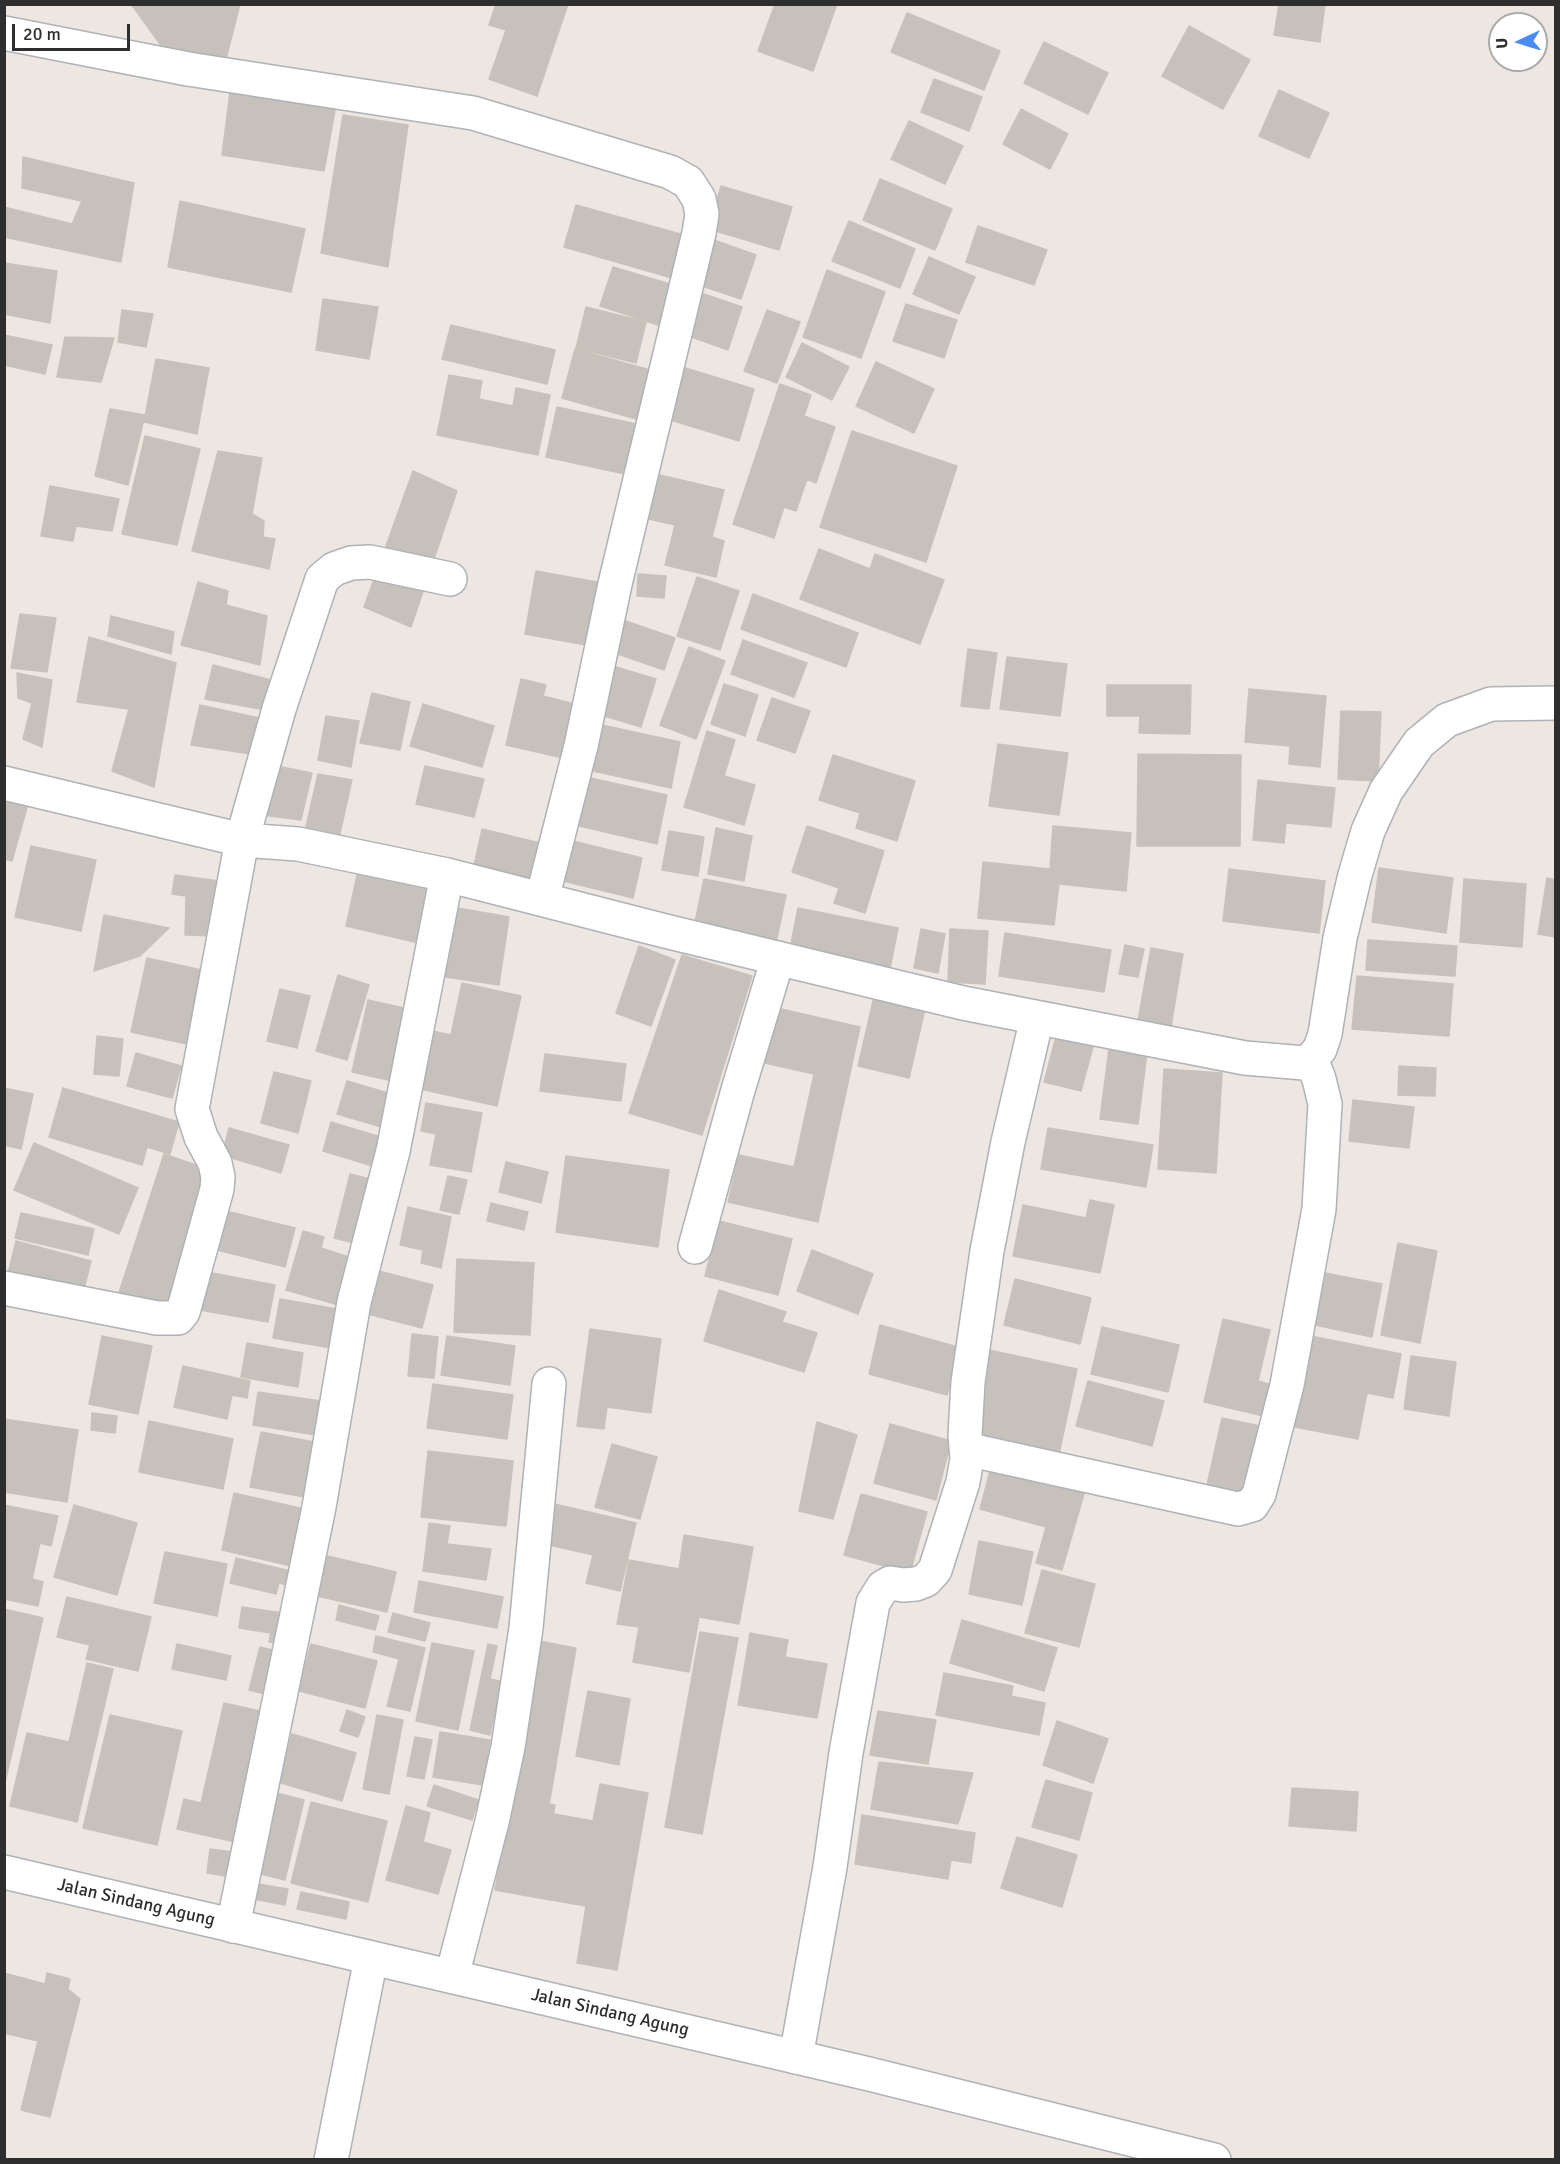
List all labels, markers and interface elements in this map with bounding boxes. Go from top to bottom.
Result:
scale bar [15,12,134,50]
north arrow [1488,12,1548,72]
text: 20 m [23,23,61,45]
text: U [1492,37,1512,49]
street label: Jalan Sindang Agung [55,1874,217,1932]
street label: Jalan Sindang Agung [529,1984,691,2042]

